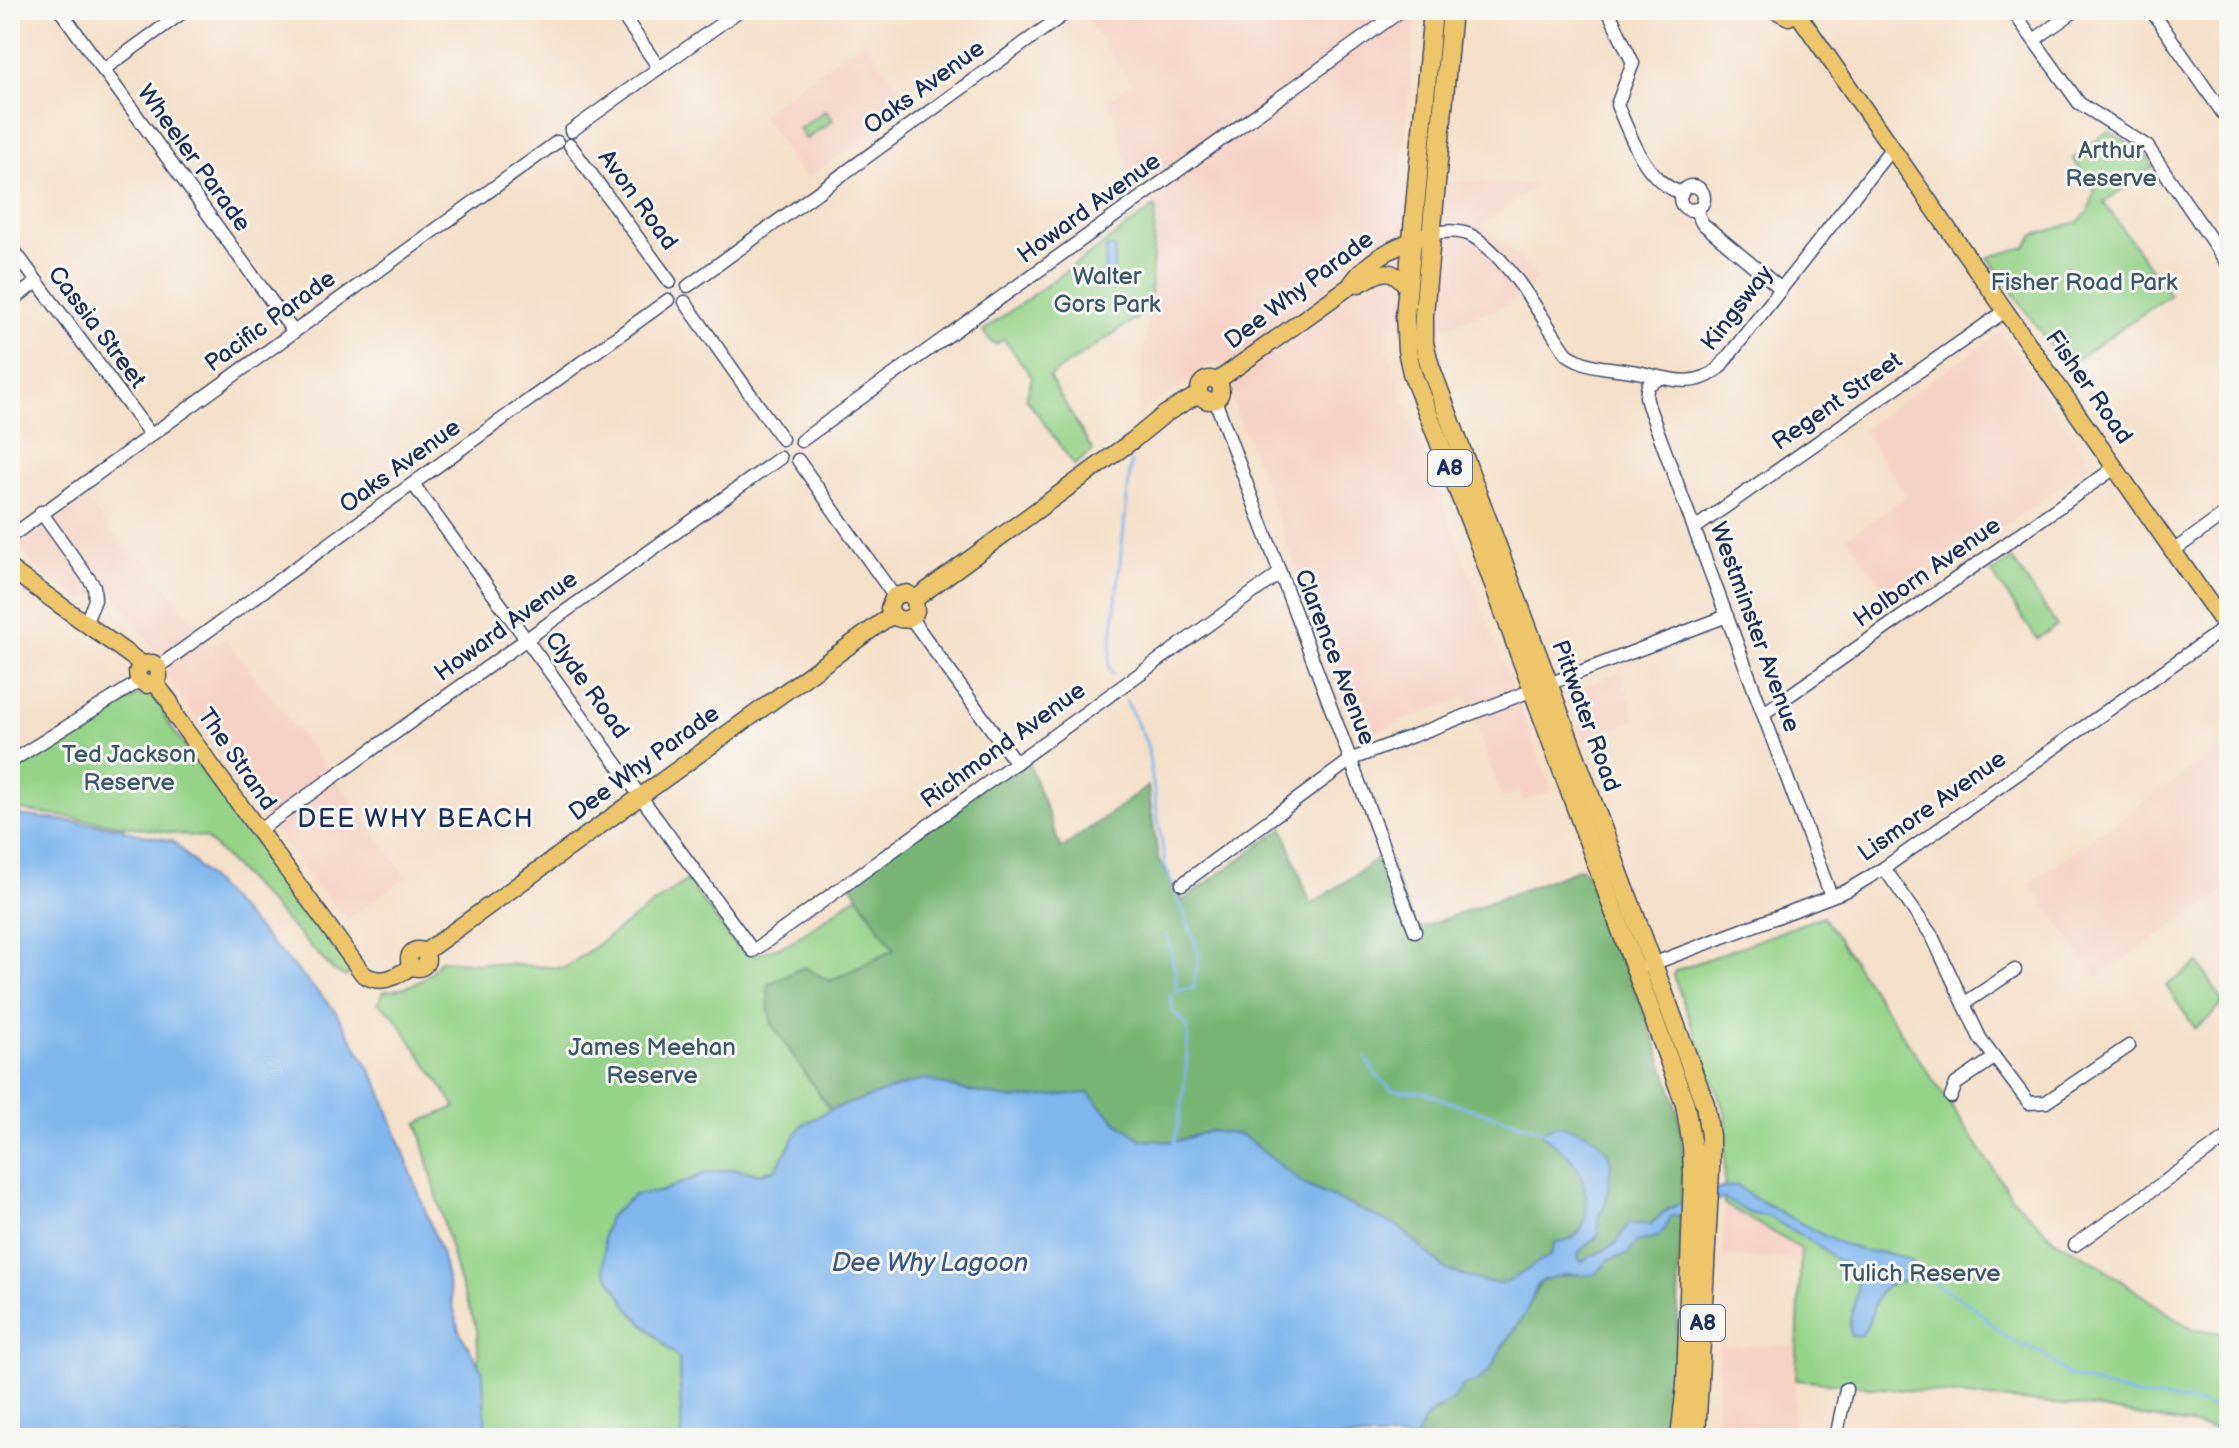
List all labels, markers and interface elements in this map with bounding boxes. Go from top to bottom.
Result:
street label: Oaks Avenue [858,33,990,141]
street label: Wheeler Parade [131,79,257,237]
park label: Arthur Reserve [2065,136,2157,193]
street label: Avon Road [592,144,684,256]
street label: Howard Avenue [1012,146,1166,270]
street label: Dee Why Parade [1219,225,1379,355]
street label: Kingsway [1695,259,1779,357]
street label: Cassia Street [42,260,153,394]
park label: Walter Gors Park [1054,262,1161,319]
street label: Pacific Parade [199,264,341,378]
park label: Fisher Road Park [1990,268,2178,297]
street label: Fisher Road [2039,324,2139,450]
street label: Regent Street [1766,345,1908,457]
street label: Oaks Avenue [334,412,466,520]
road number: A8 [1428,450,1472,486]
street label: Holborn Avenue [1848,511,2006,633]
street label: Westminster Avenue [1704,518,1806,736]
street label: Howard Avenue [429,564,583,688]
street label: Clarence Avenue [1288,565,1382,749]
street label: Clyde Road [538,626,636,744]
street label: Pittwater Road [1545,636,1627,796]
street label: Richmond Avenue [915,676,1091,814]
street label: Dee Why Parade [563,699,725,827]
street label: The Strand [191,702,283,816]
park label: Ted Jackson Reserve [62,740,196,797]
street label: Lismore Avenue [1852,744,2012,868]
district label: DEE WHY BEACH [297,804,535,835]
park label: James Meehan Reserve [568,1033,736,1090]
water label: Dee Why Lagoon [832,1248,1028,1279]
park label: Tulich Reserve [1839,1259,2001,1288]
road number: A8 [1681,1305,1725,1341]

